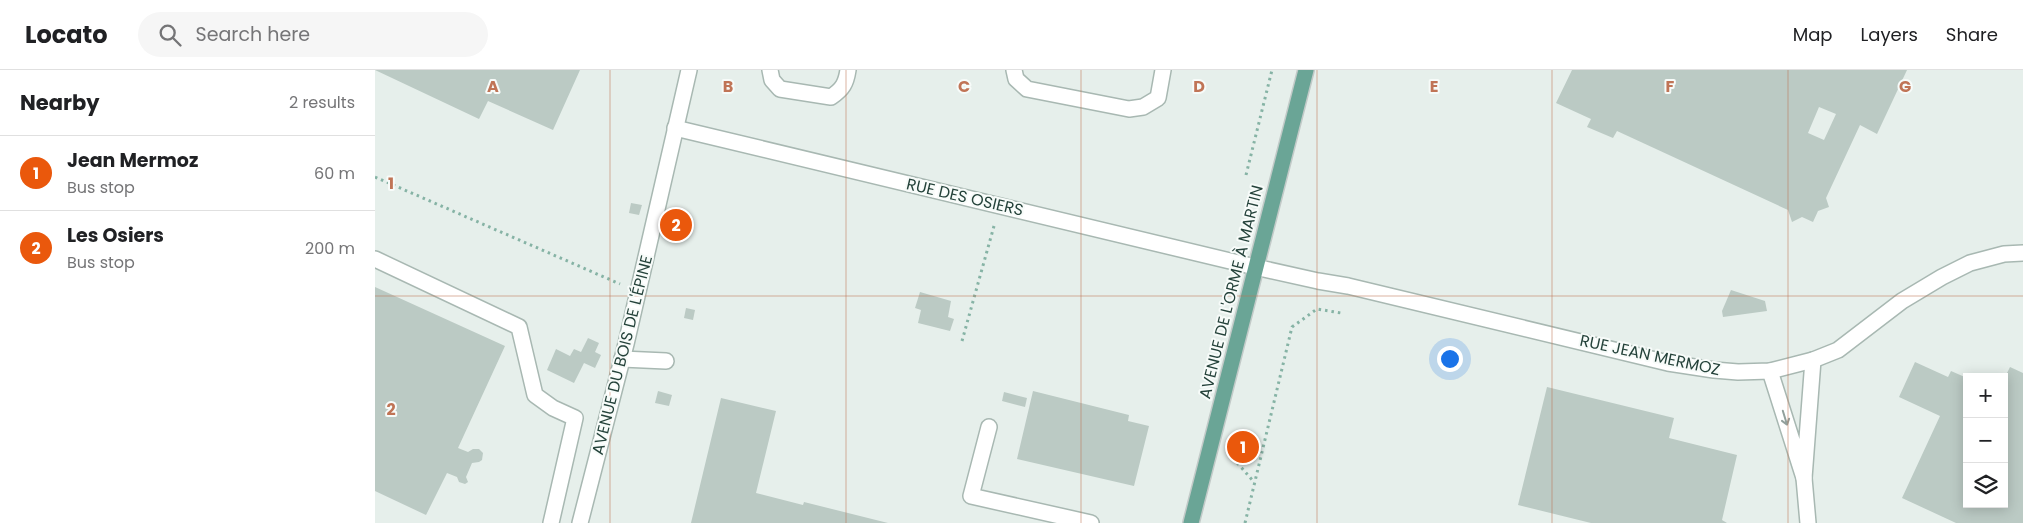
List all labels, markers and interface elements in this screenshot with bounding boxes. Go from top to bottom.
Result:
search box [138,12,488,57]
text: Locato [25,18,108,51]
icon: search [156,21,184,49]
text: Search here [196,21,310,48]
text: Map [1793,22,1833,47]
text: Layers [1861,22,1918,47]
text: Share [1946,22,1998,47]
text: A [487,75,499,98]
text: B [723,75,733,98]
text: C [958,75,970,98]
text: D [1193,75,1205,98]
text: E [1430,75,1438,98]
text: F [1666,75,1675,98]
text: G [1899,75,1911,98]
text: Nearby [20,88,100,117]
text: 2 results [289,91,355,114]
text: Jean Mermoz [67,147,198,174]
text: 1 [33,162,39,185]
text: 60 m [314,162,355,185]
text: 1 [388,172,394,195]
street label: RUE DES OSIERS [904,172,1026,222]
text: Bus stop [67,176,135,199]
street label: AVENUE DE L'ORME À MARTIN [1193,183,1269,401]
pin: 2 [660,206,692,244]
text: Les Osiers [67,222,164,249]
text: 2 [31,237,41,260]
text: 200 m [305,237,355,260]
text: Bus stop [67,251,135,274]
street label: AVENUE DU BOIS DE L'ÉPINE [586,253,658,457]
street label: RUE JEAN MERMOZ [1578,329,1722,381]
your location [1437,346,1463,372]
map controls [1963,373,2008,508]
button: + [1963,373,2008,418]
text: 2 [386,398,396,421]
one-way arrow [1781,410,1790,425]
button: − [1963,418,2008,463]
pin: 1 [1227,428,1259,466]
button: layers [1963,463,2008,508]

